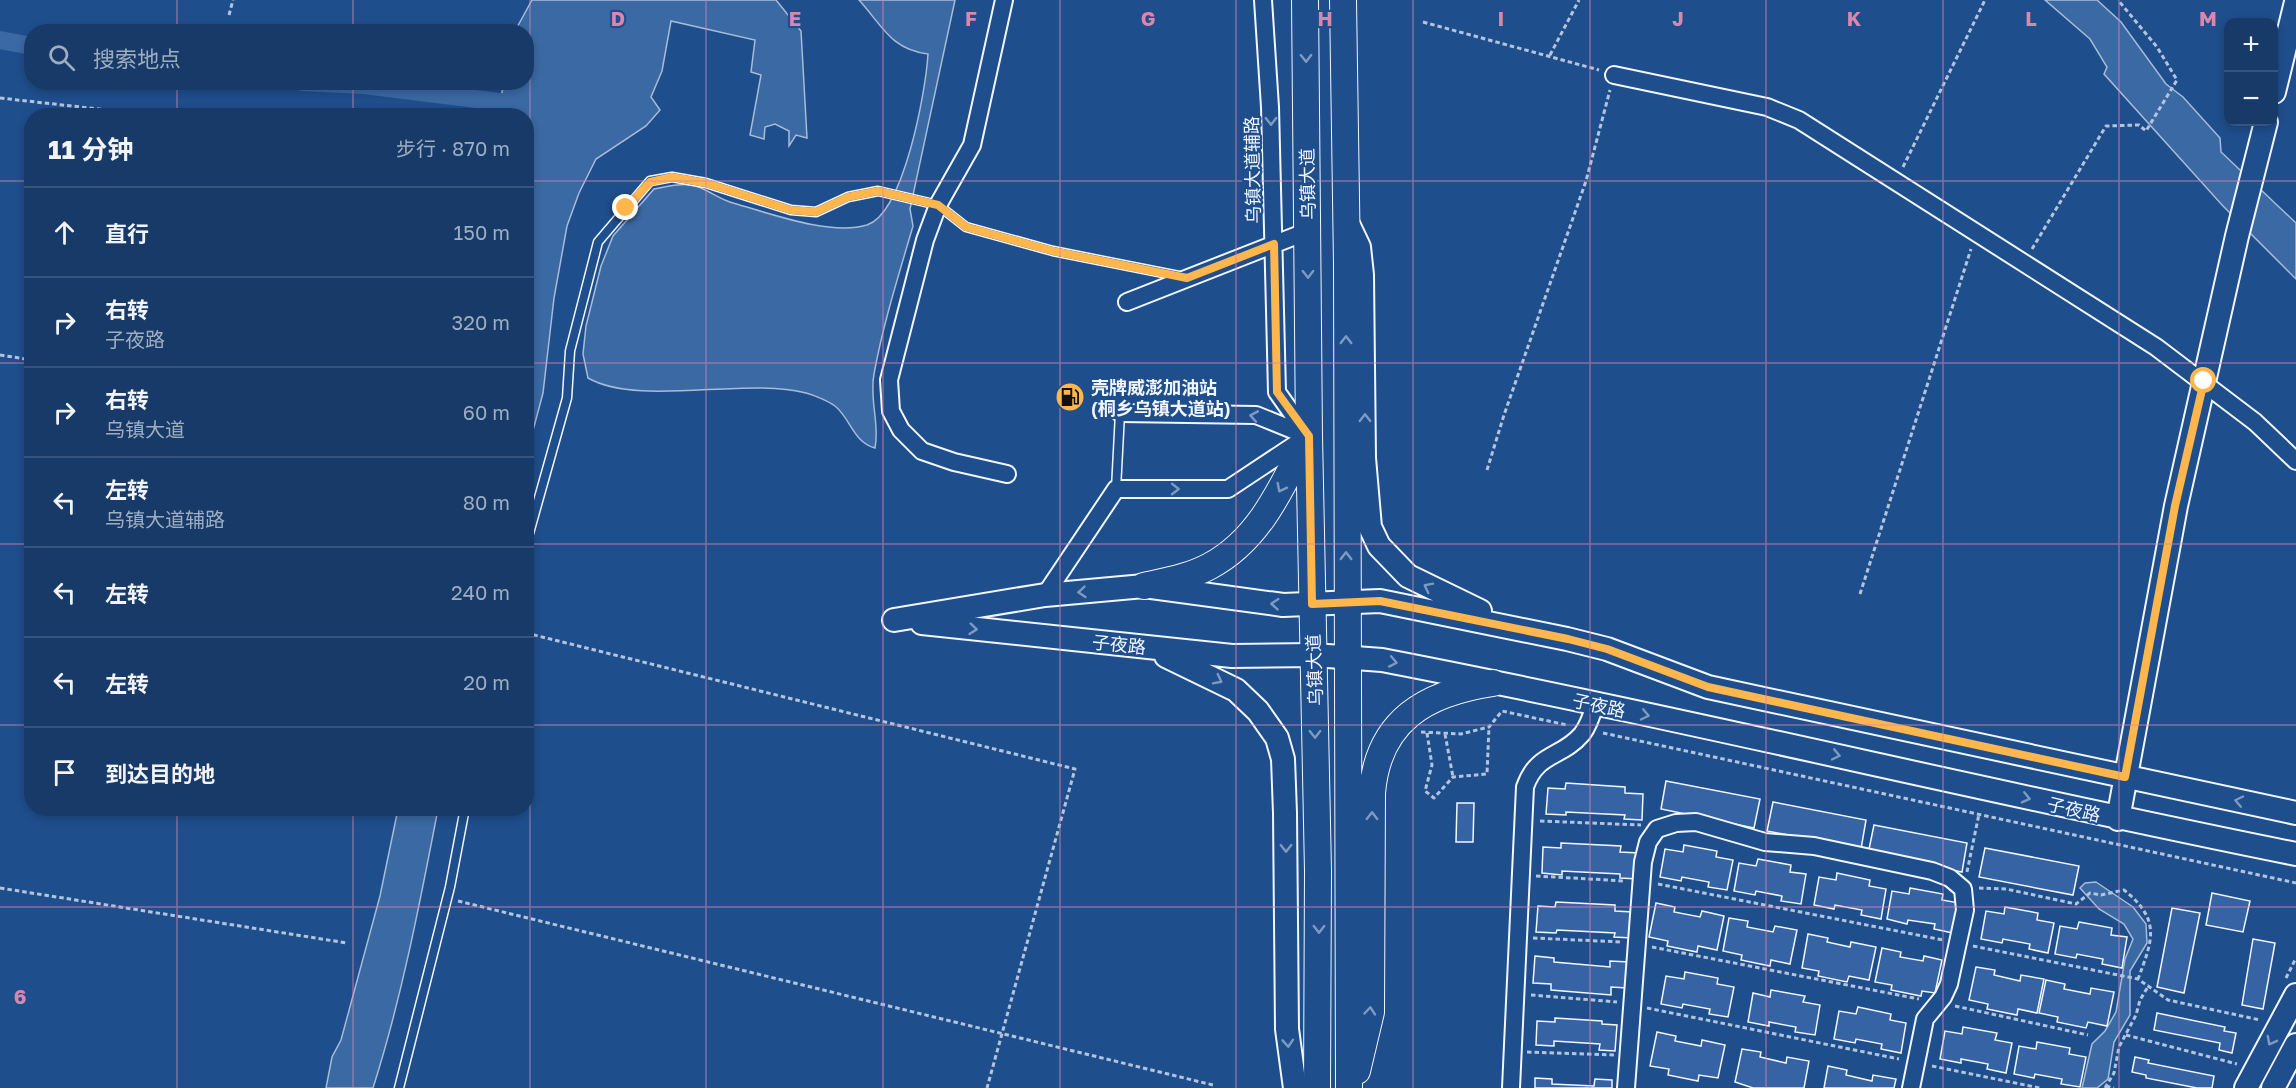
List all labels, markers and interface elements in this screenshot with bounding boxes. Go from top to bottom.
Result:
text: D [611,6,625,30]
text: E [789,6,801,30]
text: F [965,6,977,30]
text: G [1141,6,1155,30]
text: H [1317,6,1333,30]
text: I [1498,6,1504,30]
text: J [1672,6,1684,30]
text: K [1847,6,1862,30]
text: L [2025,6,2037,30]
text: M [2199,6,2217,30]
map controls [2224,18,2278,126]
button: + [2224,18,2278,72]
search box [24,24,534,90]
icon: search [45,41,78,74]
text: 搜索地点 [93,45,181,72]
one-way arrow [1299,54,1312,63]
button: − [2224,72,2278,126]
street label: 乌镇大道辅路 [1240,116,1264,224]
one-way arrow [1264,117,1277,126]
text: 11 分钟 [48,134,133,165]
text: 步行 · 870 m [396,136,510,160]
street label: 乌镇大道 [1295,148,1319,220]
route end [612,194,638,220]
icon: ahead [48,216,81,249]
text: 直行 [105,220,149,247]
text: 150 m [454,220,510,244]
one-way arrow [1302,270,1314,279]
text: 右转 [105,296,149,323]
icon: right [48,306,81,339]
text: 320 m [452,310,510,334]
text: 子夜路 [105,327,165,351]
one-way arrow [1340,335,1352,344]
route start [2190,367,2216,393]
place label: 壳牌威澎加油站 (桐乡乌镇大道站) [1091,376,1231,419]
fuel station icon: 壳牌威澎加油站 (桐乡乌镇大道站) [1054,381,1086,413]
text: 右转 [105,386,149,413]
icon: right [48,396,81,429]
text: 60 m [463,400,510,424]
one-way arrow [1249,411,1259,423]
one-way arrow [1359,414,1371,423]
text: 乌镇大道 [105,417,185,441]
text: 左转 [105,476,149,503]
one-way arrow [1277,481,1288,492]
one-way arrow [1170,483,1179,495]
icon: left [48,486,81,519]
text: 80 m [463,490,510,514]
text: 乌镇大道辅路 [105,507,225,531]
one-way arrow [1340,551,1352,560]
icon: left [48,576,81,609]
text: 左转 [105,580,149,607]
text: 240 m [451,580,510,604]
one-way arrow [1423,583,1434,595]
one-way arrow [1077,585,1086,598]
one-way arrow [1271,598,1280,611]
one-way arrow [969,622,978,635]
street label: 子夜路 [1091,630,1147,658]
street label: 乌镇大道 [1302,634,1326,706]
one-way arrow [1388,655,1398,668]
icon: left [48,666,81,699]
text: 左转 [105,670,149,697]
text: 20 m [463,670,510,694]
one-way arrow [1212,673,1222,684]
street label: 子夜路 [1570,689,1628,721]
one-way arrow [1640,708,1650,721]
one-way arrow [1309,730,1322,739]
one-way arrow [1831,748,1841,761]
icon: arrive [48,756,81,789]
text: 到达目的地 [105,760,215,787]
one-way arrow [2021,790,2031,803]
street label: 子夜路 [2045,792,2103,826]
one-way arrow [2234,795,2244,808]
one-way arrow [1366,812,1378,821]
one-way arrow [1280,843,1292,852]
one-way arrow [1313,925,1325,934]
text: 6 [14,984,26,1008]
one-way arrow [1364,1006,1377,1015]
one-way arrow [2267,1035,2278,1046]
one-way arrow [1281,1038,1294,1047]

